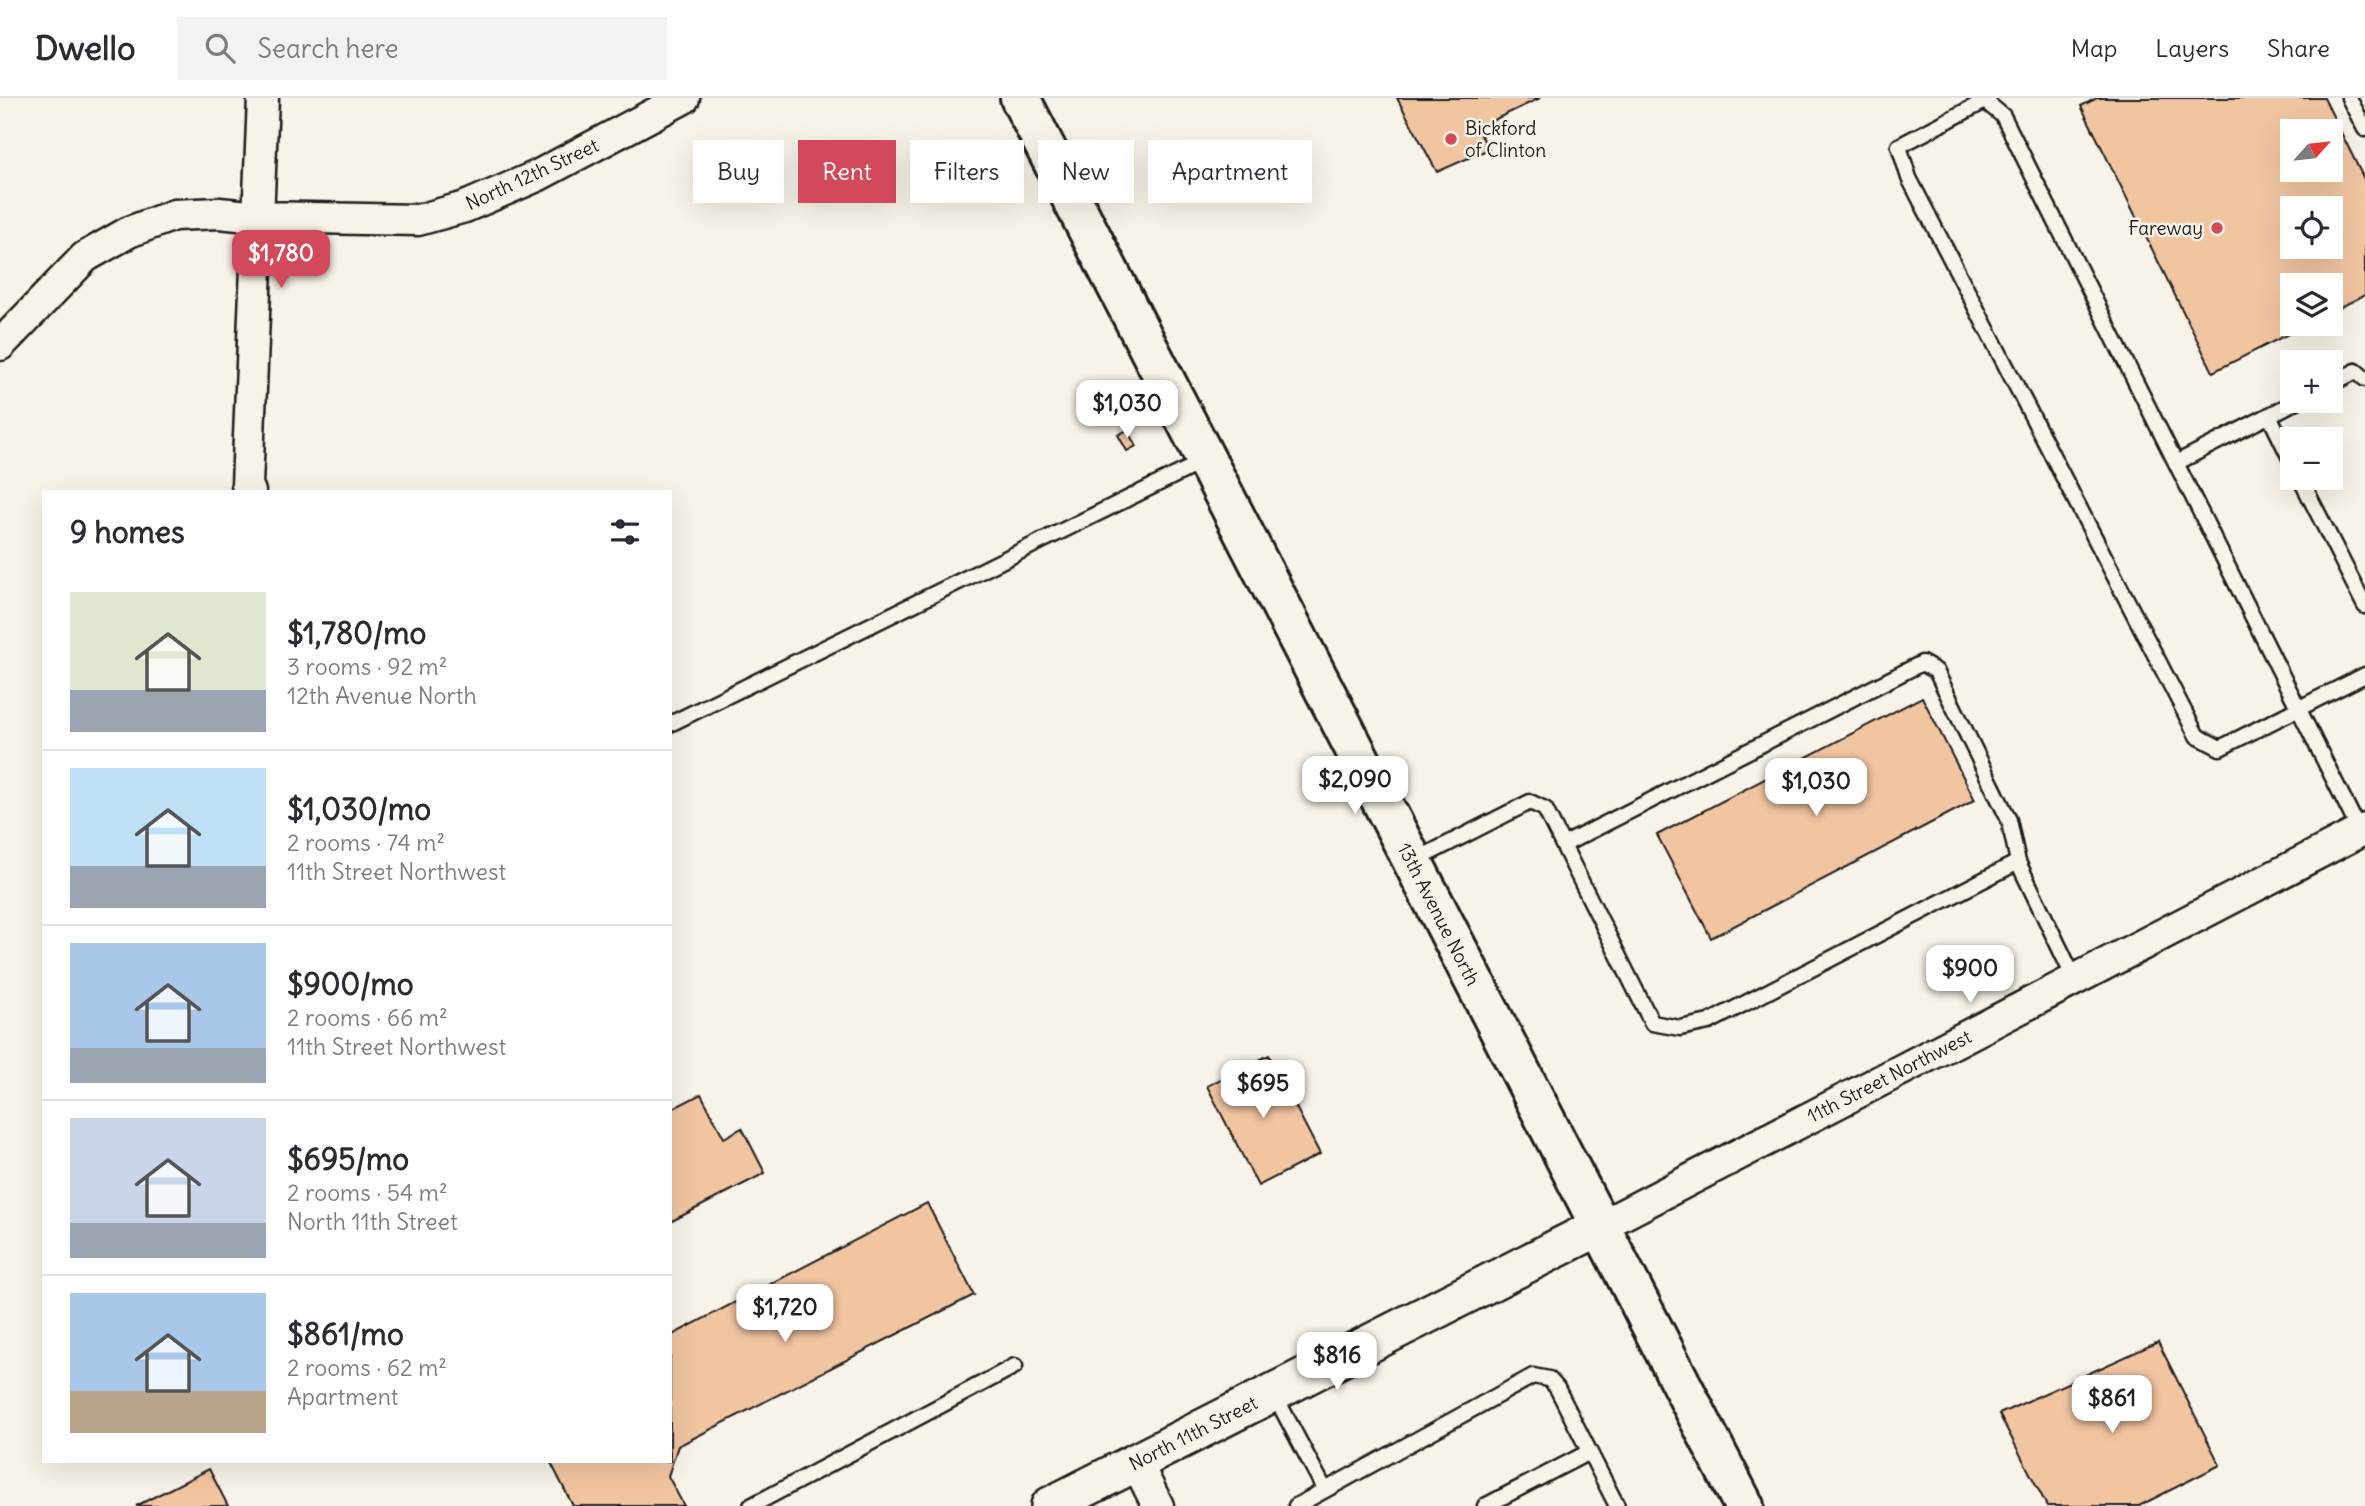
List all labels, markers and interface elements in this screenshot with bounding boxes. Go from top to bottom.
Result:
search box [177,17,667,80]
text: Dwello [35,27,135,69]
icon: search [201,29,239,67]
text: Search here [257,32,398,65]
text: Map [2071,33,2117,63]
text: Layers [2155,33,2229,63]
text: Share [2267,33,2330,63]
place label: Bickford of Clinton [1465,116,1546,162]
north arrow [2280,119,2343,182]
map controls [2280,119,2343,490]
marker: Bickford of Clinton [1443,131,1459,147]
street label: North 12th Street [462,133,602,215]
chip: Buy [693,140,784,203]
chip: Rent [798,140,896,203]
chip: Filters [910,140,1024,203]
chip: New [1038,140,1134,203]
chip: Apartment [1148,140,1312,203]
button: locate [2280,196,2343,259]
place label: Fareway [2128,216,2203,240]
marker: Fareway [2209,220,2225,236]
pin: $1,780 [224,230,338,290]
text: $1,780 [248,238,314,267]
button: layers [2280,273,2343,336]
button: + [2280,350,2343,413]
pin: $1,030 [1070,380,1184,440]
text: $1,030 [1092,388,1162,417]
button: − [2280,427,2343,490]
text: 9 homes [70,513,185,551]
icon: filters [606,513,644,551]
text: $1,780/mo [287,614,426,652]
icon: home [126,620,210,704]
text: 3 rooms · 92 m² [287,652,447,681]
text: 12th Avenue North [287,681,477,710]
pin: $2,090 [1298,756,1412,816]
pin: $1,030 [1759,758,1873,818]
text: $2,090 [1318,764,1392,793]
text: $1,030 [1781,766,1851,795]
text: $1,030/mo [287,790,431,828]
icon: home [126,796,210,880]
text: 2 rooms · 74 m² [287,828,445,857]
street label: 13th Avenue North [1393,839,1485,990]
text: 11th Street Northwest [287,857,506,886]
pin: $900 [1929,946,2011,1005]
text: $900 [1942,953,1998,982]
text: $900/mo [287,965,414,1003]
icon: home [126,971,210,1055]
text: 2 rooms · 66 m² [287,1003,448,1032]
street label: 11th Street Northwest [1803,1024,1975,1128]
text: 11th Street Northwest [287,1032,506,1061]
pin: $695 [1222,1060,1304,1120]
text: $695 [1237,1068,1289,1097]
text: $695/mo [287,1140,409,1178]
icon: home [126,1146,210,1230]
text: 2 rooms · 54 m² [287,1178,448,1207]
text: North 11th Street [287,1207,458,1236]
pin: $1,720 [728,1284,842,1344]
text: $1,720 [752,1292,818,1321]
text: $861/mo [287,1315,404,1353]
icon: home [126,1321,210,1405]
pin: $816 [1296,1332,1378,1392]
text: $816 [1313,1340,1361,1369]
text: 2 rooms · 62 m² [287,1353,447,1382]
pin: $861 [2071,1376,2153,1435]
text: Apartment [287,1382,399,1411]
text: $861 [2088,1383,2136,1412]
street label: North 11th Street [1125,1390,1261,1476]

